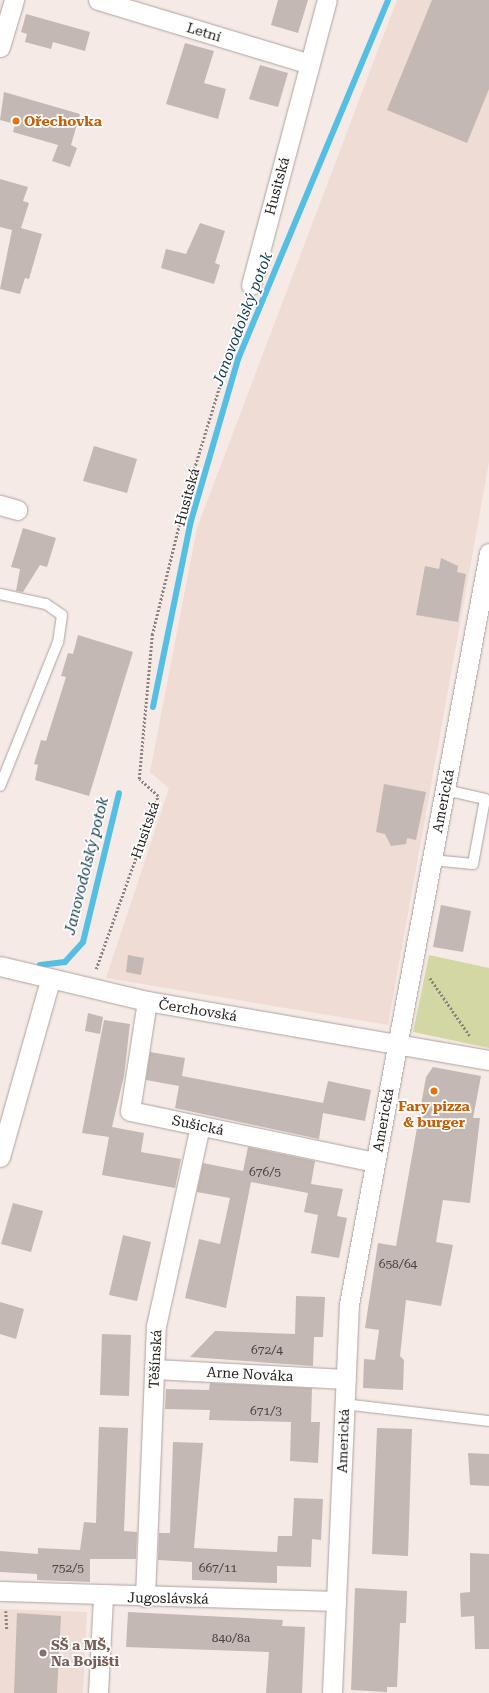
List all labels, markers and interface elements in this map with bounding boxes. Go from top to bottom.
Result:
street label: Letní [185,19,223,45]
place label: Ořechovka [24,113,102,129]
marker: Ořechovka [11,116,21,126]
street label: Husitská [261,155,293,217]
water label: Janovodolský potok [209,250,277,388]
street label: Husitská [171,466,203,528]
street label: Americká [429,768,457,834]
water label: Janovodolský potok [61,795,113,937]
street label: Husitská [127,799,163,861]
street label: Čerchovská [158,996,238,1024]
marker: Fary pizza & burger [429,1086,439,1096]
street label: Americká [369,1087,397,1153]
place label: Fary pizza & burger [398,1098,470,1130]
street label: Sušická [171,1111,225,1139]
house number: 676/5 [249,1166,281,1180]
house number: 658/64 [379,1258,417,1272]
street label: Těšínská [145,1329,165,1389]
house number: 672/4 [251,1344,283,1358]
street label: Arne Nováka [206,1363,294,1385]
house number: 671/3 [250,1405,282,1419]
street label: Americká [333,1409,353,1473]
house number: 752/5 [52,1562,84,1576]
house number: 667/11 [199,1562,237,1576]
street label: Jugoslávská [127,1589,209,1607]
house number: 840/8a [212,1632,250,1646]
place label: SŠ a MŠ, Na Bojišti [51,1637,119,1670]
marker: SŠ a MŠ, Na Bojišti [38,1648,48,1658]

